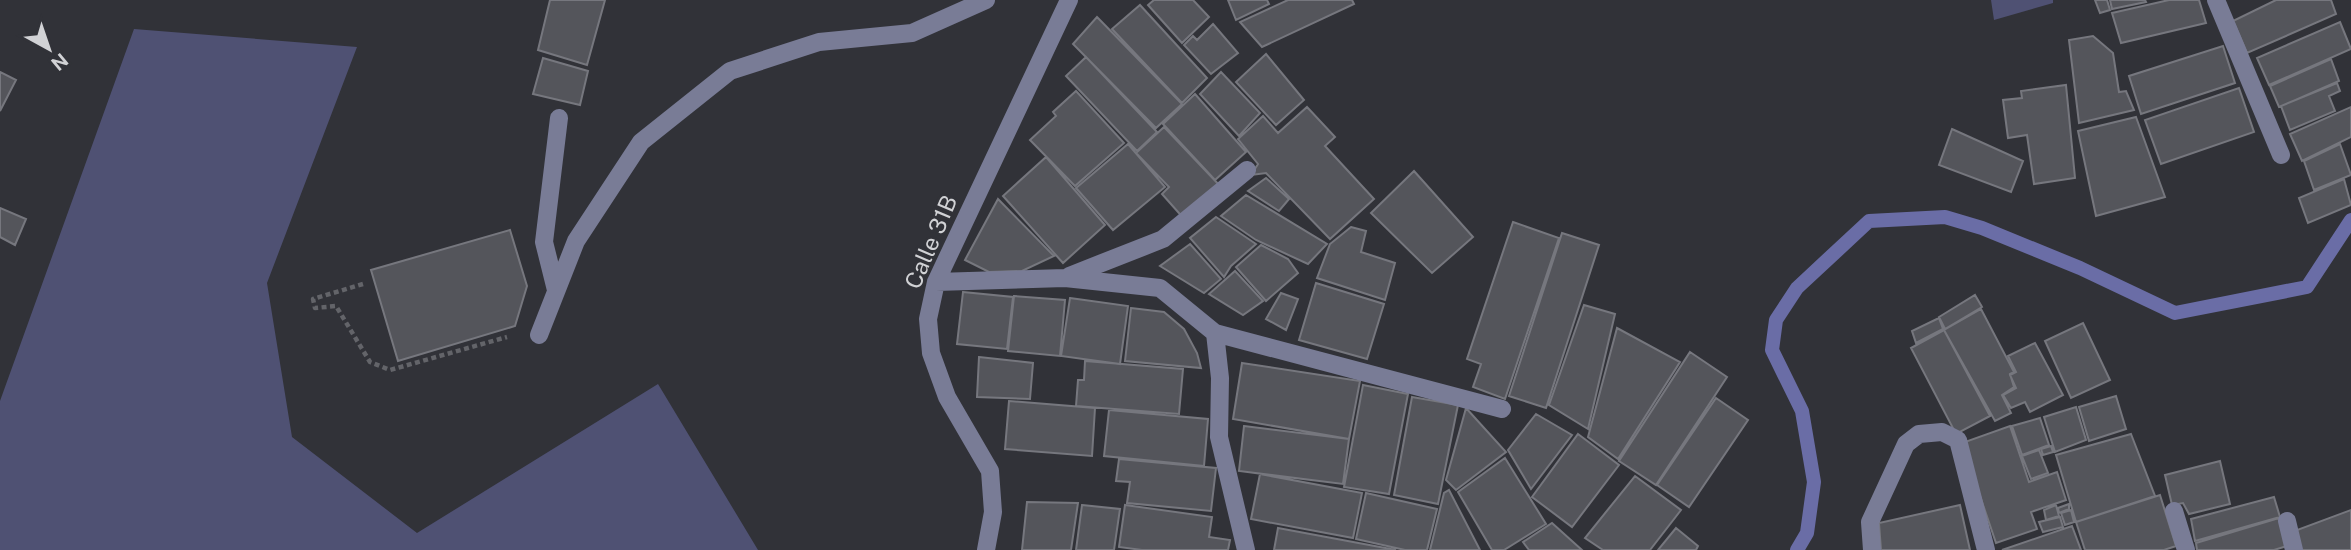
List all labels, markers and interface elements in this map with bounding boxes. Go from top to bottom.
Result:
north arrow [14,14,84,84]
text: N [47,49,73,75]
street label: Calle 31B [899,191,962,293]

